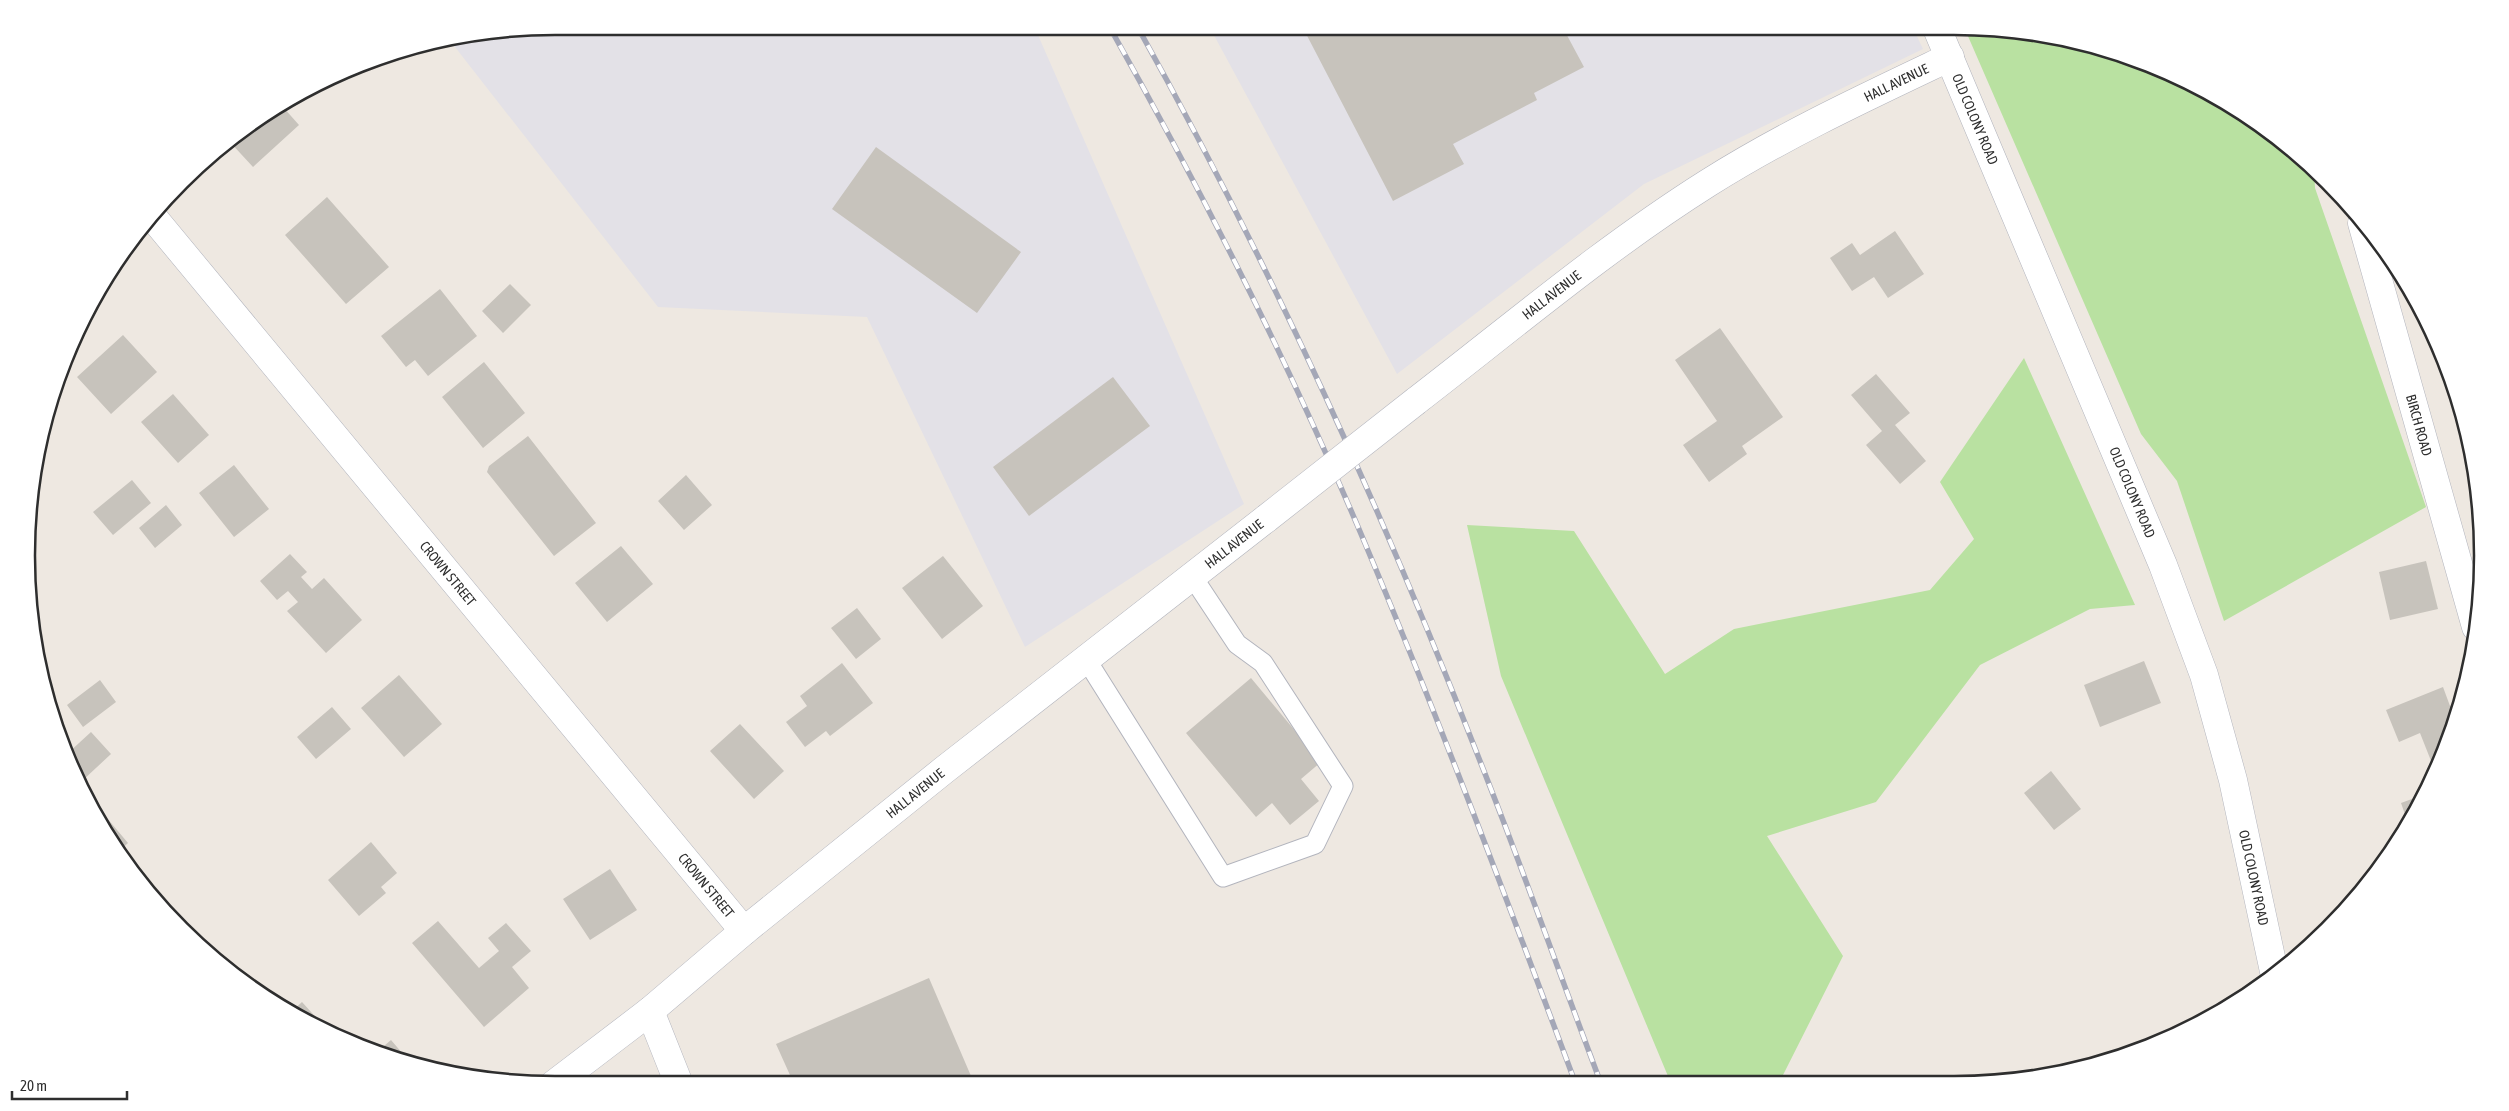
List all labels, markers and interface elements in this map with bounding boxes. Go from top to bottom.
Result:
street label: HALL AVENUE [1861,60,1931,105]
street label: OLD COLONY ROAD [1949,71,2001,167]
street label: HALL AVENUE [1519,267,1584,323]
street label: BIRCH ROAD [2403,392,2435,458]
street label: OLD COLONY ROAD [2106,444,2159,540]
street label: HALL AVENUE [1202,516,1266,572]
street label: CROWN STREET [417,538,479,609]
street label: HALL AVENUE [883,765,947,821]
street label: OLD COLONY ROAD [2236,828,2272,927]
street label: CROWN STREET [675,850,737,921]
scale bar [12,1068,128,1100]
text: 20 m [20,1077,47,1094]

